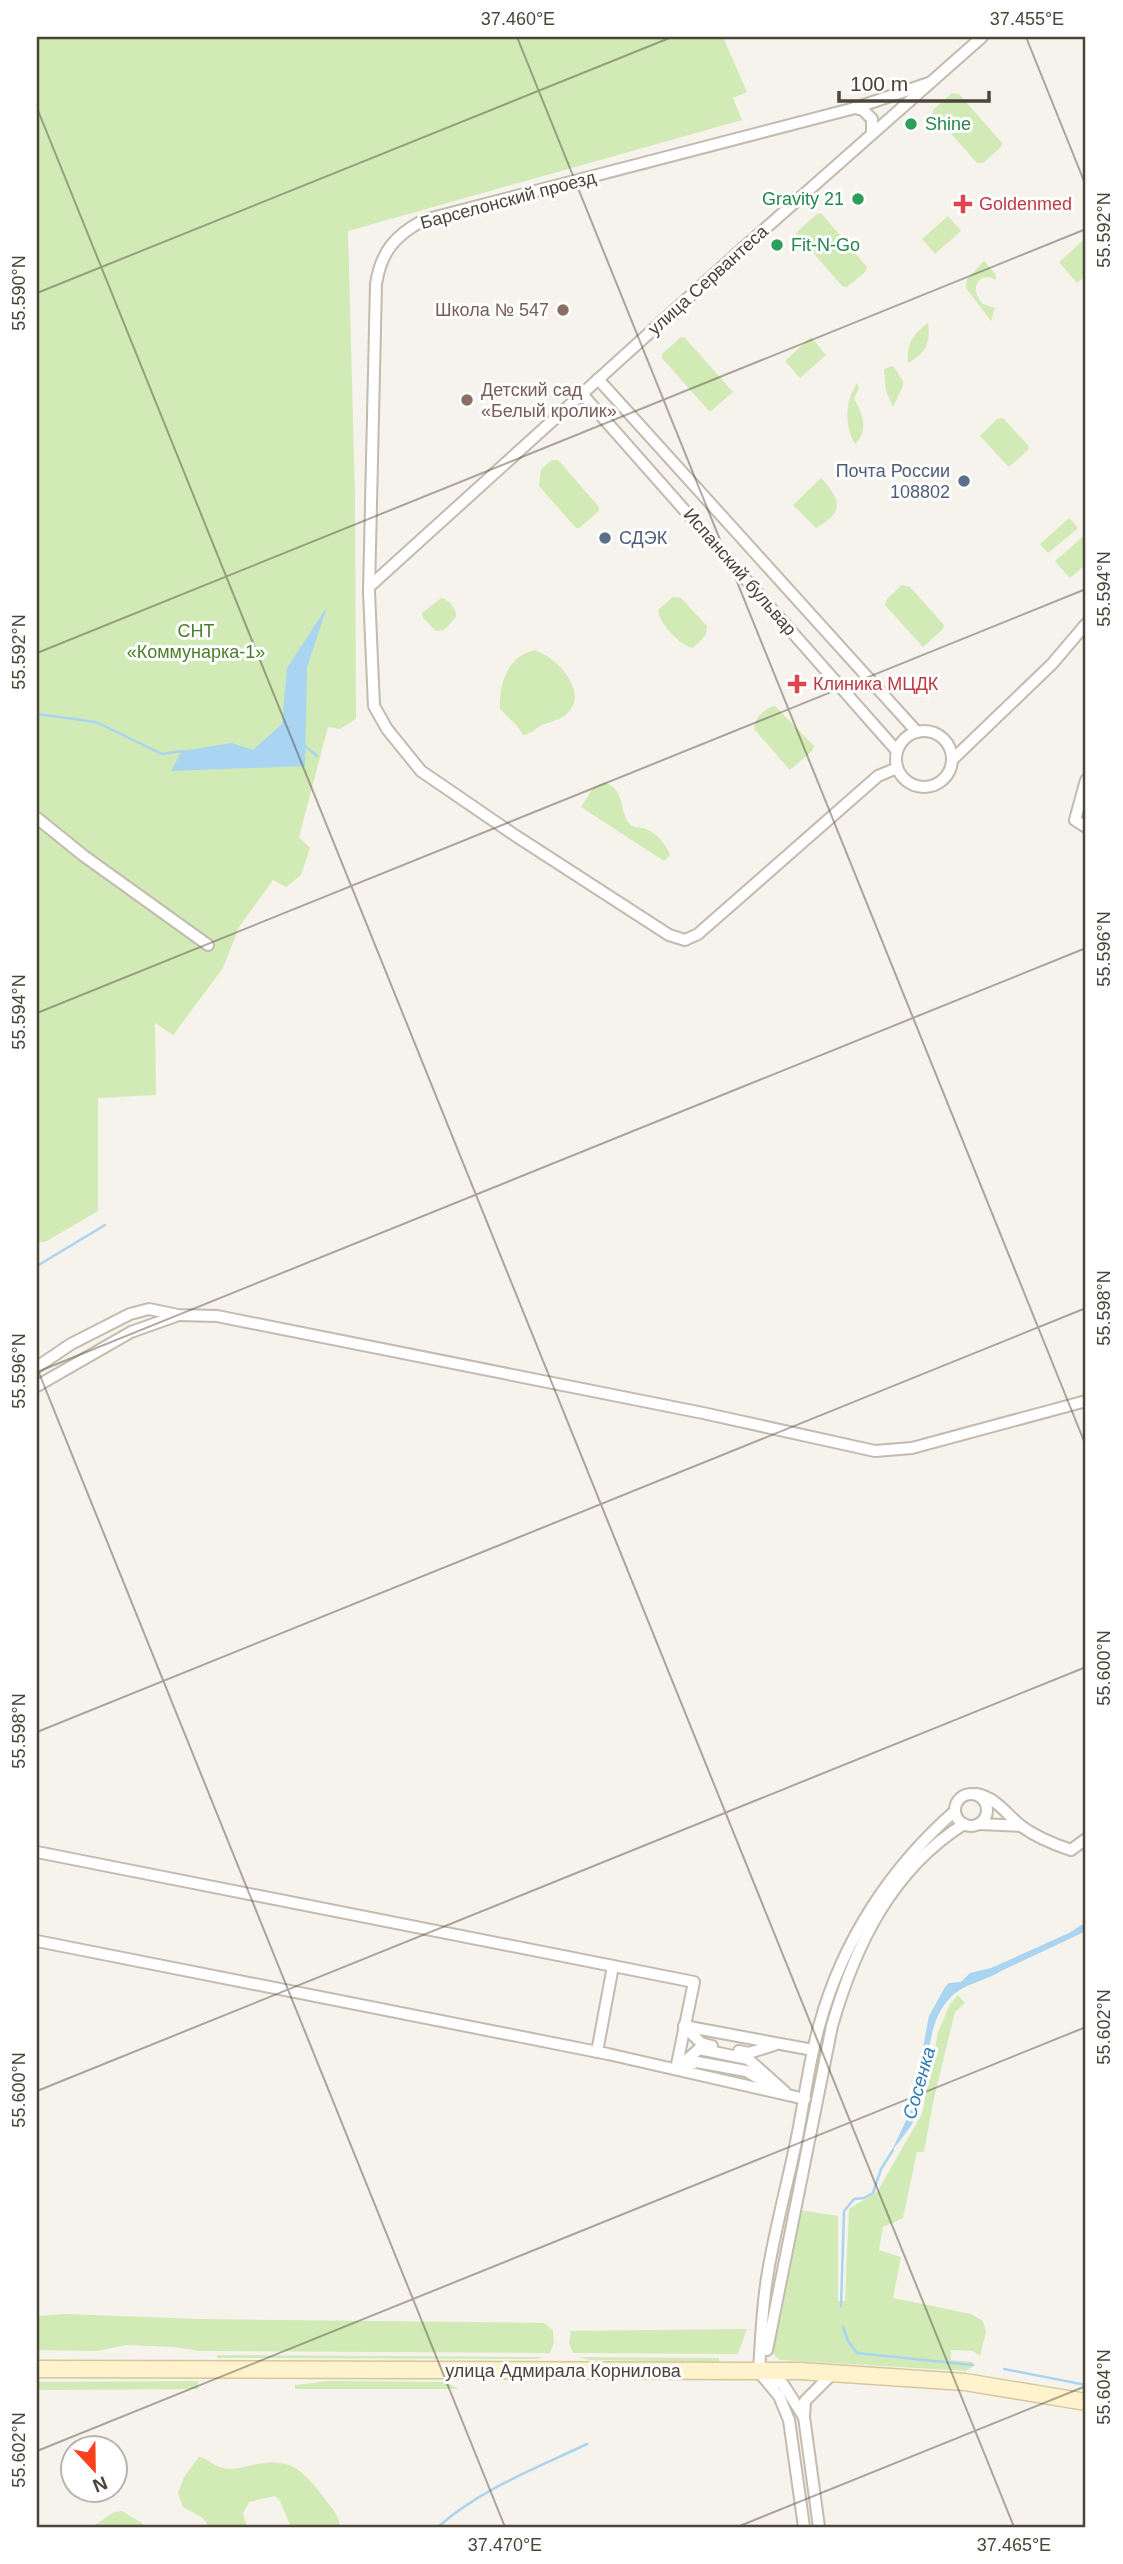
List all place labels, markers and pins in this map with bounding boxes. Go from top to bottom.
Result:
place label: Shine [925,114,971,134]
marker: Shine [903,116,919,132]
place label: Gravity 21 [762,189,844,209]
marker: Gravity 21 [850,191,866,207]
marker: Goldenmed [953,194,973,214]
place label: Goldenmed [979,194,1072,214]
place label: Fit-N-Go [791,235,860,255]
marker: Fit-N-Go [769,237,785,253]
place label: Школа № 547 [435,300,549,320]
marker: Школа № 547 [555,302,571,318]
place label: Детский сад «Белый кролик» [481,380,617,421]
marker: Детский сад «Белый кролик» [459,392,475,408]
place label: Почта России 108802 [836,461,950,502]
marker: Почта России 108802 [956,473,972,489]
place label: СДЭК [619,528,668,548]
marker: СДЭК [597,530,613,546]
marker: Клиника МЦДК [787,674,807,694]
place label: Клиника МЦДК [813,674,939,694]

